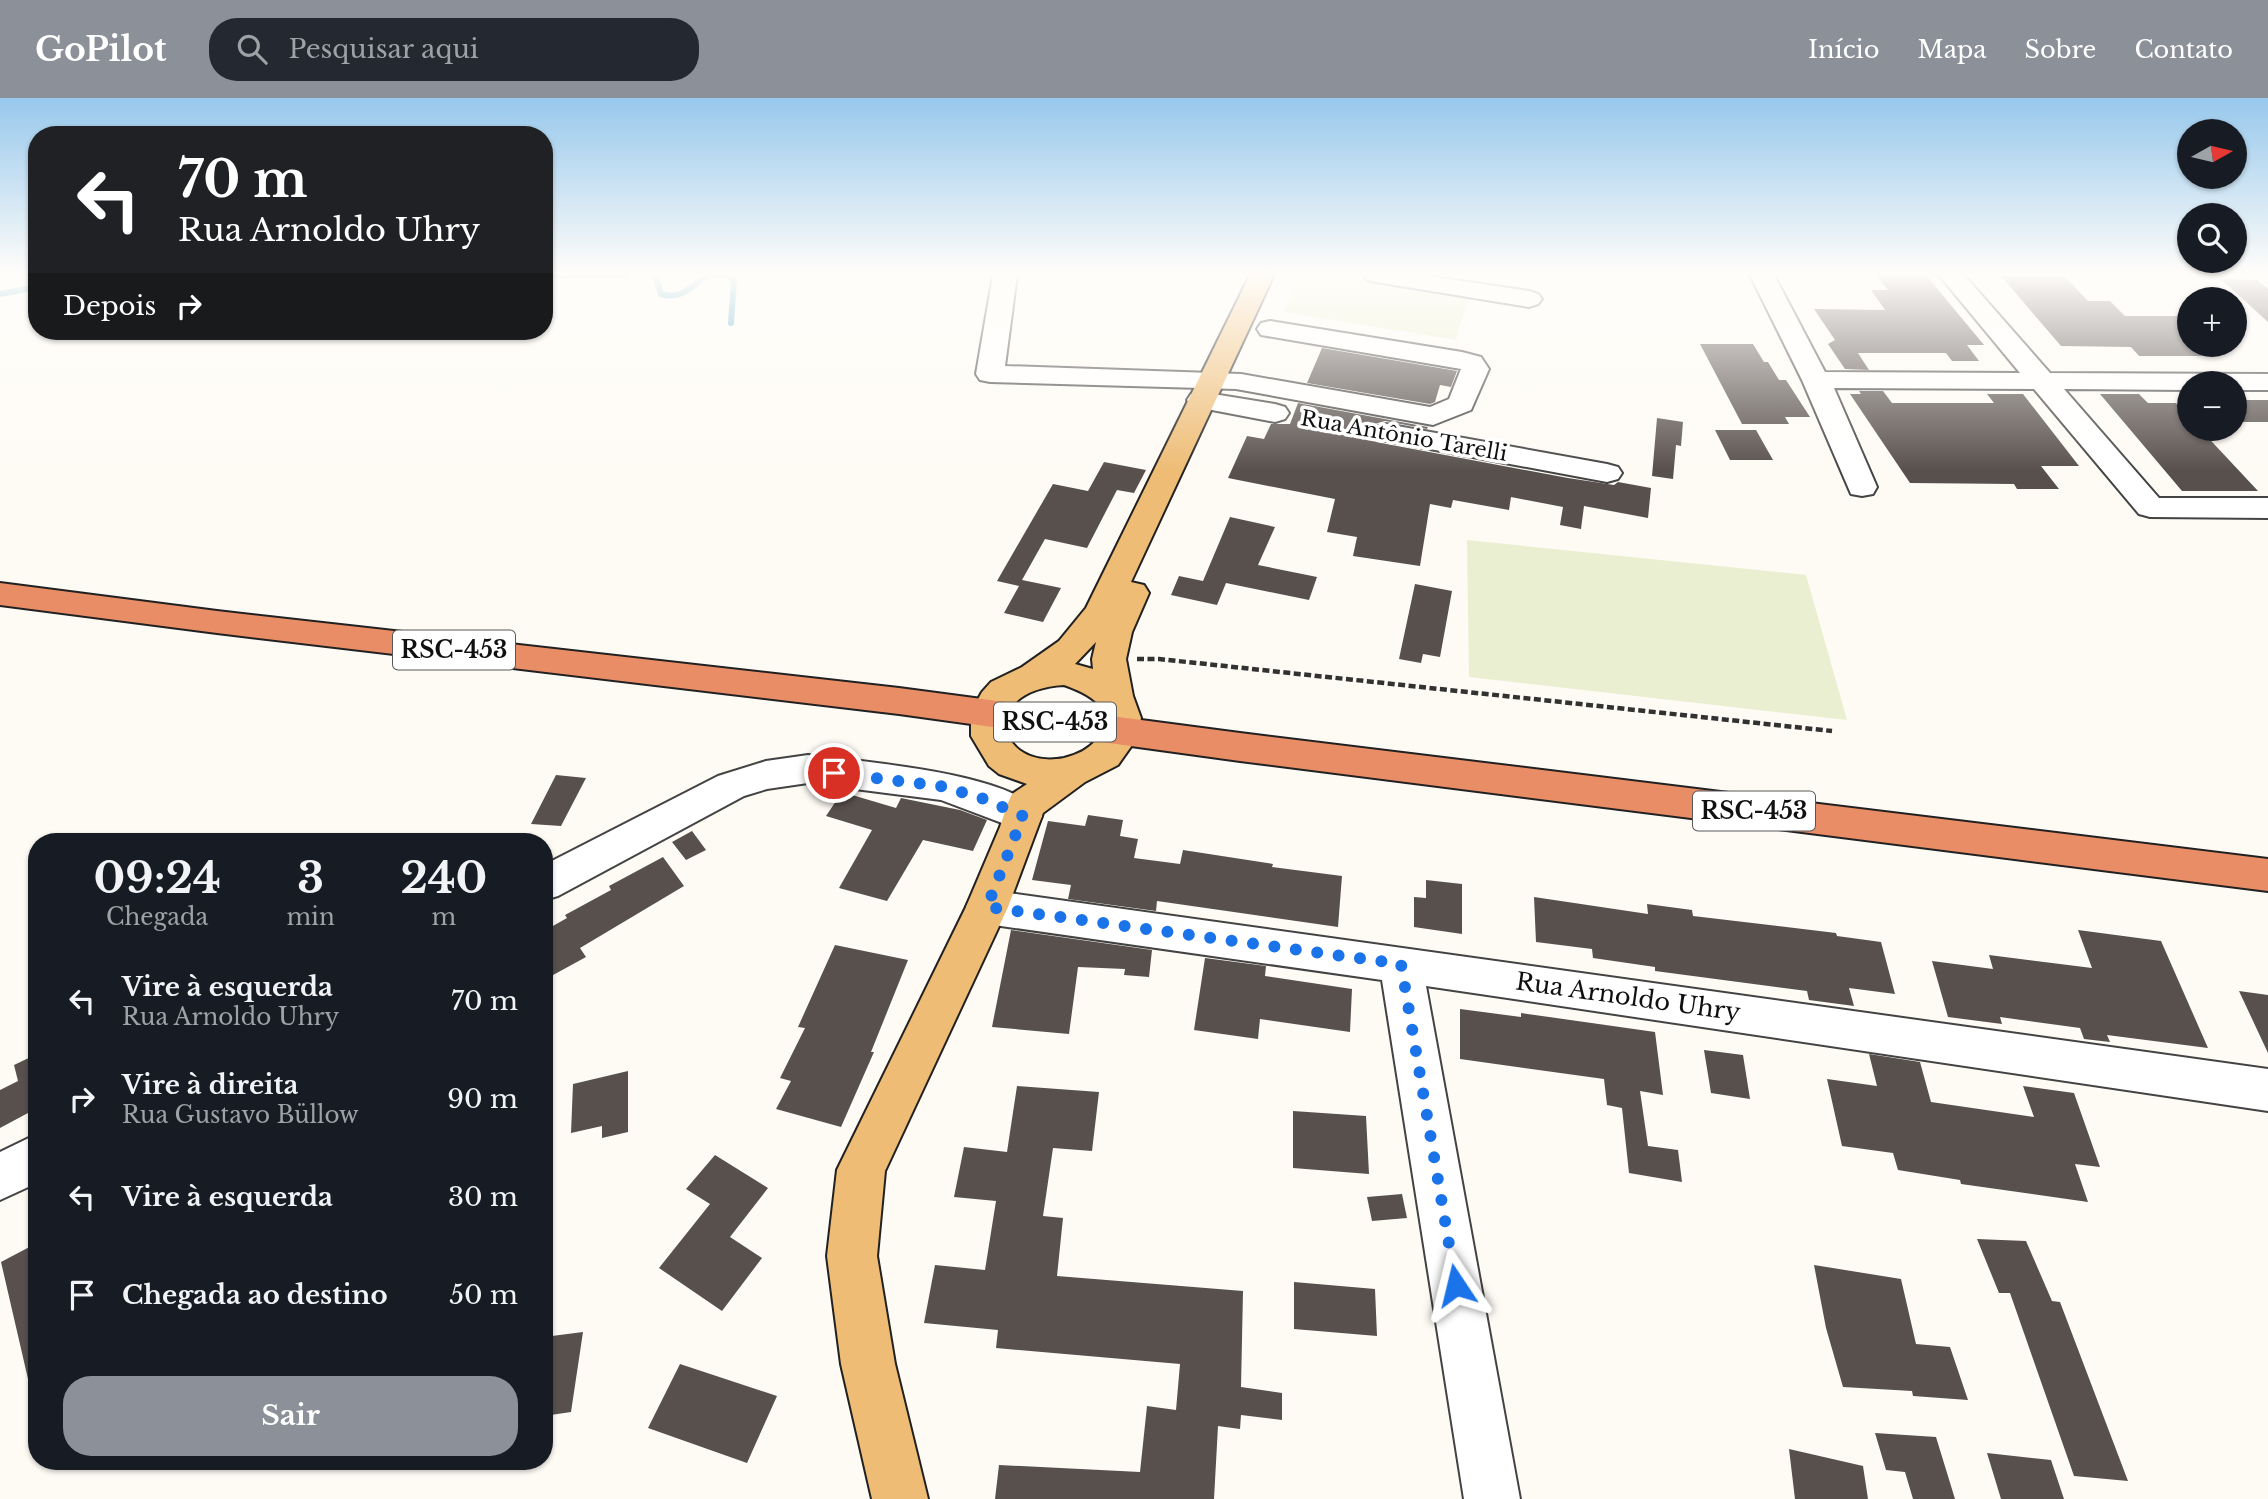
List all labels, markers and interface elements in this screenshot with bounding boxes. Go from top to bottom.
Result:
search box [209,18,699,81]
text: GoPilot [35,29,167,70]
icon: search [233,30,271,68]
text: Pesquisar aqui [289,33,479,65]
text: Início [1808,35,1880,64]
text: Mapa [1918,35,1987,64]
text: Sobre [2025,35,2096,64]
text: Contato [2134,35,2233,64]
north arrow [2177,119,2247,189]
map controls [2177,119,2247,441]
text: 70 m [178,149,308,210]
icon: left [63,154,154,245]
button: search [2177,203,2247,273]
text: Rua Arnoldo Uhry [178,210,480,250]
icon: right [170,287,208,325]
button: + [2177,287,2247,357]
text: Depois [63,290,156,322]
button: − [2177,371,2247,441]
street label: Rua Antônio Tarelli [1299,405,1509,467]
road number: RSC-453 [393,630,515,670]
road number: RSC-453 [994,702,1116,742]
pin [804,743,864,803]
icon: arrive [815,754,853,792]
road number: RSC-453 [1693,792,1815,831]
text: 09:24 [94,852,221,904]
text: 3 [297,852,324,904]
text: 240 [400,852,487,904]
text: Chegada [106,903,208,931]
text: min [286,903,335,931]
text: m [432,903,456,931]
street label: Rua Arnoldo Uhry [1514,966,1743,1027]
text: Vire à esquerda [122,971,333,1003]
icon: left [63,982,101,1020]
text: 70 m [451,985,518,1017]
text: Rua Arnoldo Uhry [122,1003,339,1031]
text: Vire à direita [122,1069,298,1101]
icon: right [63,1080,101,1118]
text: 90 m [447,1083,518,1115]
text: Rua Gustavo Büllow [122,1101,359,1129]
icon: left [63,1178,101,1216]
text: Vire à esquerda [122,1181,333,1213]
text: 30 m [448,1181,518,1213]
position arrow [1419,1248,1493,1322]
icon: arrive [63,1276,101,1314]
text: Chegada ao destino [122,1279,388,1311]
text: 50 m [449,1279,518,1311]
button: Sair [63,1376,518,1456]

